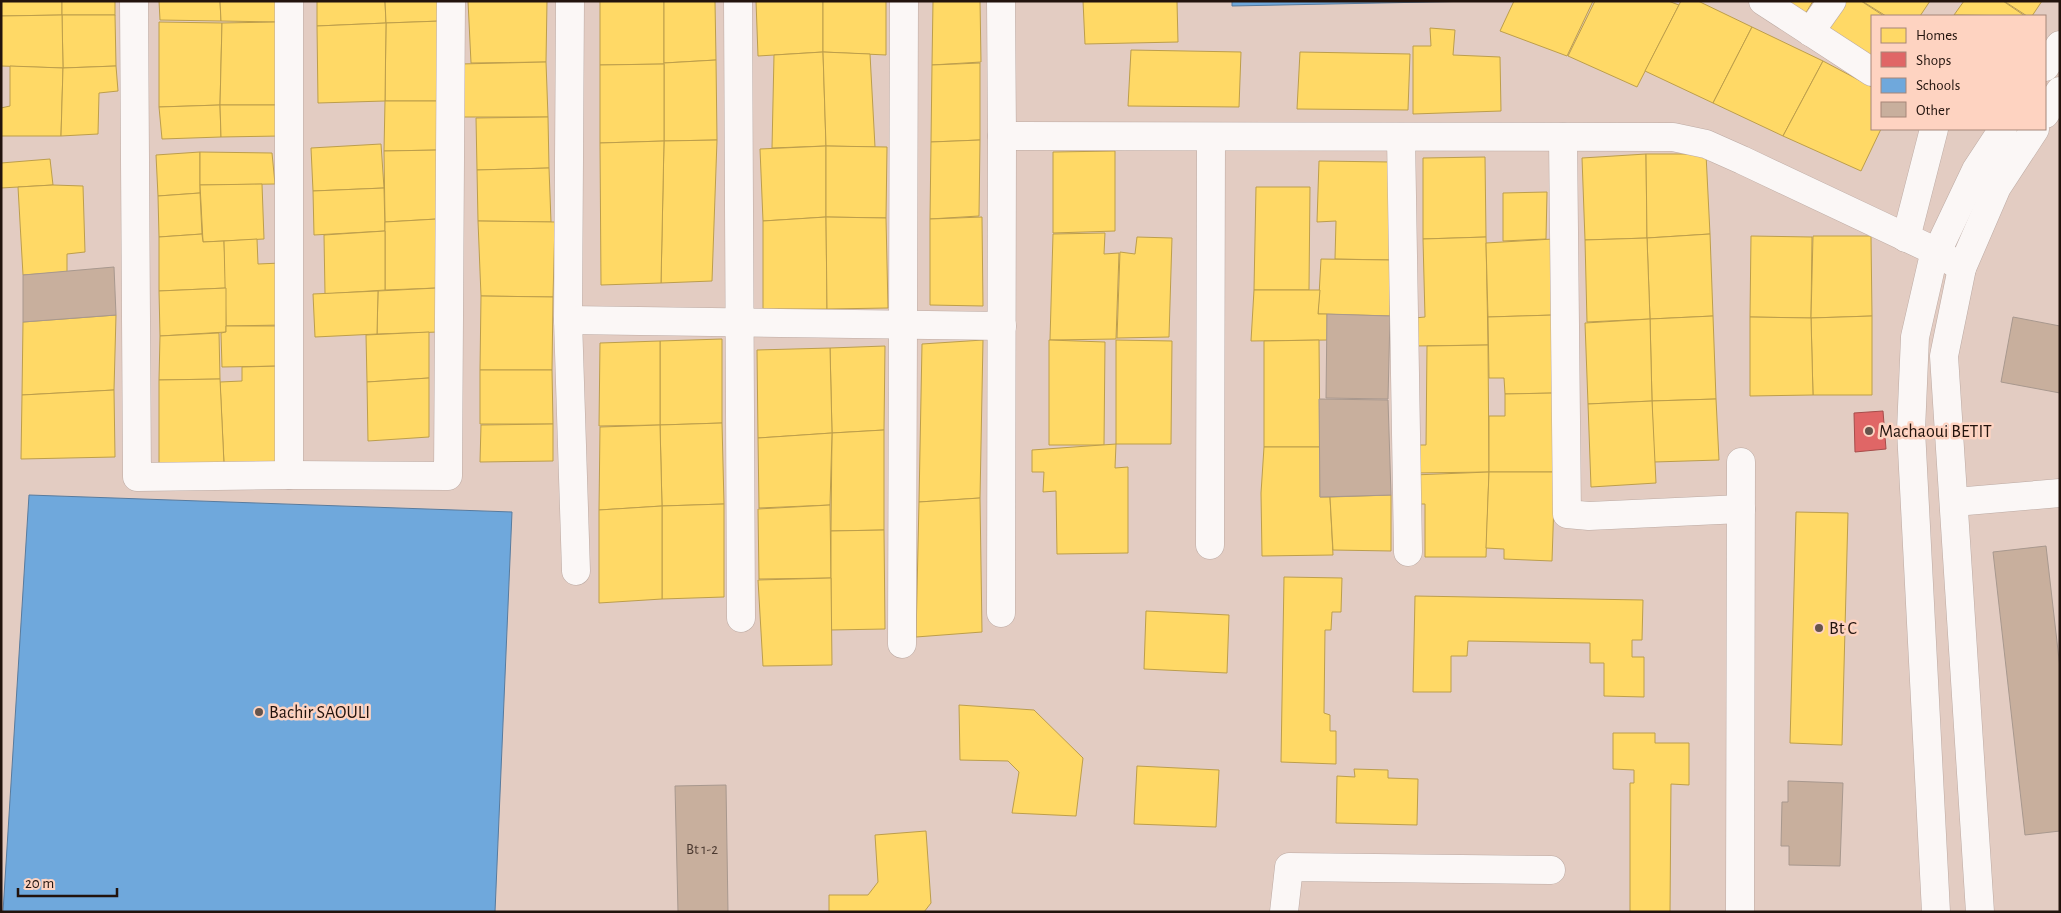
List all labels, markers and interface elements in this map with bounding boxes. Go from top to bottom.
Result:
legend [1871,15,2046,130]
text: Homes [1916,28,1958,43]
text: Shops [1916,53,1951,68]
text: Schools [1916,78,1960,93]
text: Other [1916,103,1950,118]
place label: Machaoui BETIT [1879,423,1992,441]
marker: Machaoui BETIT [1863,425,1875,437]
place label: Bt C [1829,620,1857,638]
marker: Bt C [1813,622,1825,634]
place label: Bachir SAOULI [269,704,370,722]
marker: Bachir SAOULI [253,706,265,718]
house number: Bt 1-2 [686,842,718,857]
scale bar [18,866,116,898]
text: 20 m [25,876,54,891]

